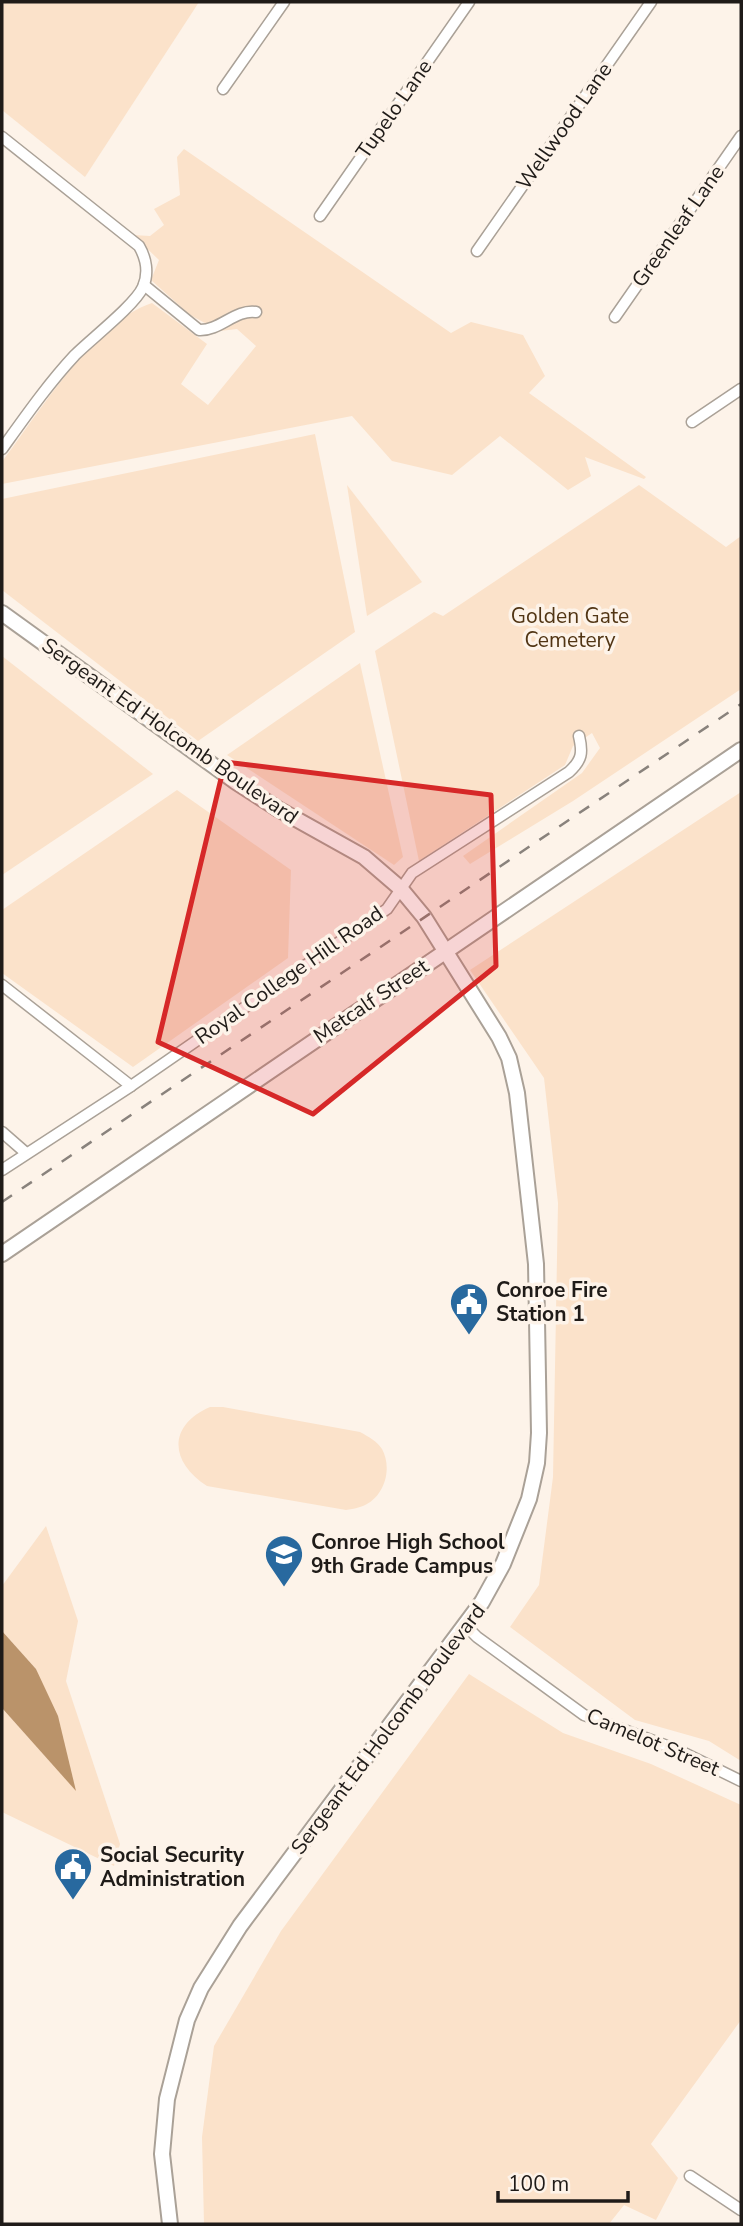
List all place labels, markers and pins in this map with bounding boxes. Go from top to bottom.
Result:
place label: Conroe Fire Station 1 [496,1276,608,1328]
public building icon: Conroe Fire Station 1 [448,1281,490,1336]
place label: Conroe High School 9th Grade Campus [311,1528,505,1580]
school or university icon: Conroe High School 9th Grade Campus [263,1533,305,1588]
place label: Social Security Administration [100,1841,245,1893]
public building icon: Social Security Administration [52,1846,94,1901]

